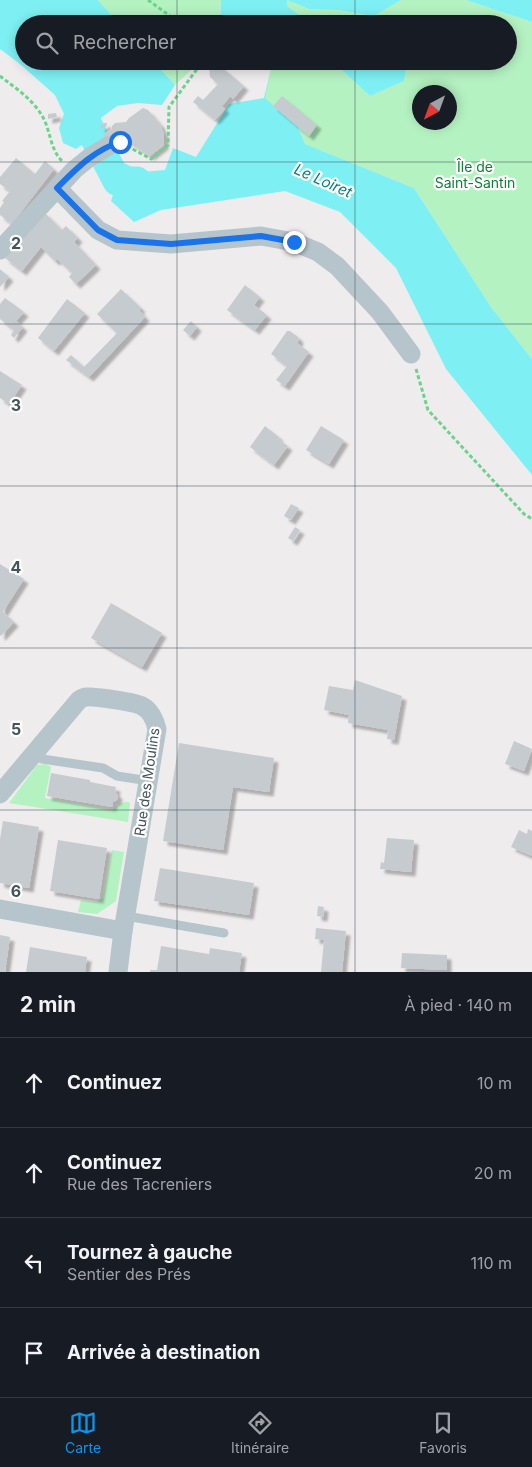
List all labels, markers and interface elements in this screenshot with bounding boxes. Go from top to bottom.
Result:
search box [15,15,517,70]
icon: search [33,29,61,57]
text: Rechercher [73,31,176,54]
north arrow [412,85,457,130]
route start [109,131,132,154]
park label: Île de Saint-Santin [435,158,515,191]
water label: Le Loiret [291,159,356,202]
route end [283,231,306,254]
text: 2 [11,233,21,253]
text: 3 [11,395,21,415]
text: 4 [11,557,22,577]
text: 5 [11,719,21,739]
street label: Rue des Moulins [130,727,163,837]
text: 6 [11,881,21,901]
text: 2 min [20,992,76,1017]
text: À pied · 140 m [405,995,512,1015]
icon: ahead [20,1069,48,1097]
text: Continuez [67,1071,162,1094]
text: 10 m [477,1073,512,1093]
text: Continuez [67,1151,162,1174]
icon: ahead [20,1159,48,1187]
text: 20 m [474,1163,512,1183]
text: Rue des Tacreniers [67,1174,212,1194]
text: Tournez à gauche [67,1241,232,1264]
icon: left [20,1249,48,1277]
text: 110 m [470,1253,512,1273]
text: Sentier des Prés [67,1264,191,1284]
icon: arrive [20,1339,48,1367]
text: Arrivée à destination [67,1341,260,1364]
tab: Carte [65,1409,101,1456]
tab: Itinéraire [231,1409,289,1456]
tab: Favoris [419,1409,467,1456]

